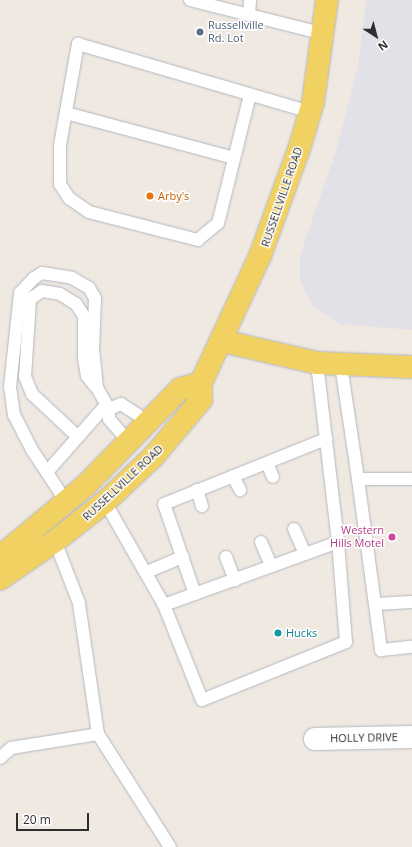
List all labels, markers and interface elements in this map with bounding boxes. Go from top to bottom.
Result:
north arrow [356,16,396,56]
place label: Russellville Rd. Lot [208,19,264,45]
marker: Russellville Rd. Lot [195,27,205,37]
text: N [375,37,391,55]
street label: RUSSELLVILLE ROAD [259,145,305,249]
place label: Arby's [158,189,189,203]
marker: Arby's [145,191,155,201]
street label: RUSSELLVILLE ROAD [80,442,166,524]
place label: Western Hills Motel [330,524,384,550]
marker: Western Hills Motel [387,532,397,542]
place label: Hucks [286,626,317,640]
marker: Hucks [273,628,283,638]
street label: HOLLY DRIVE [330,731,398,745]
scale bar [18,805,91,831]
text: 20 m [23,811,51,828]

